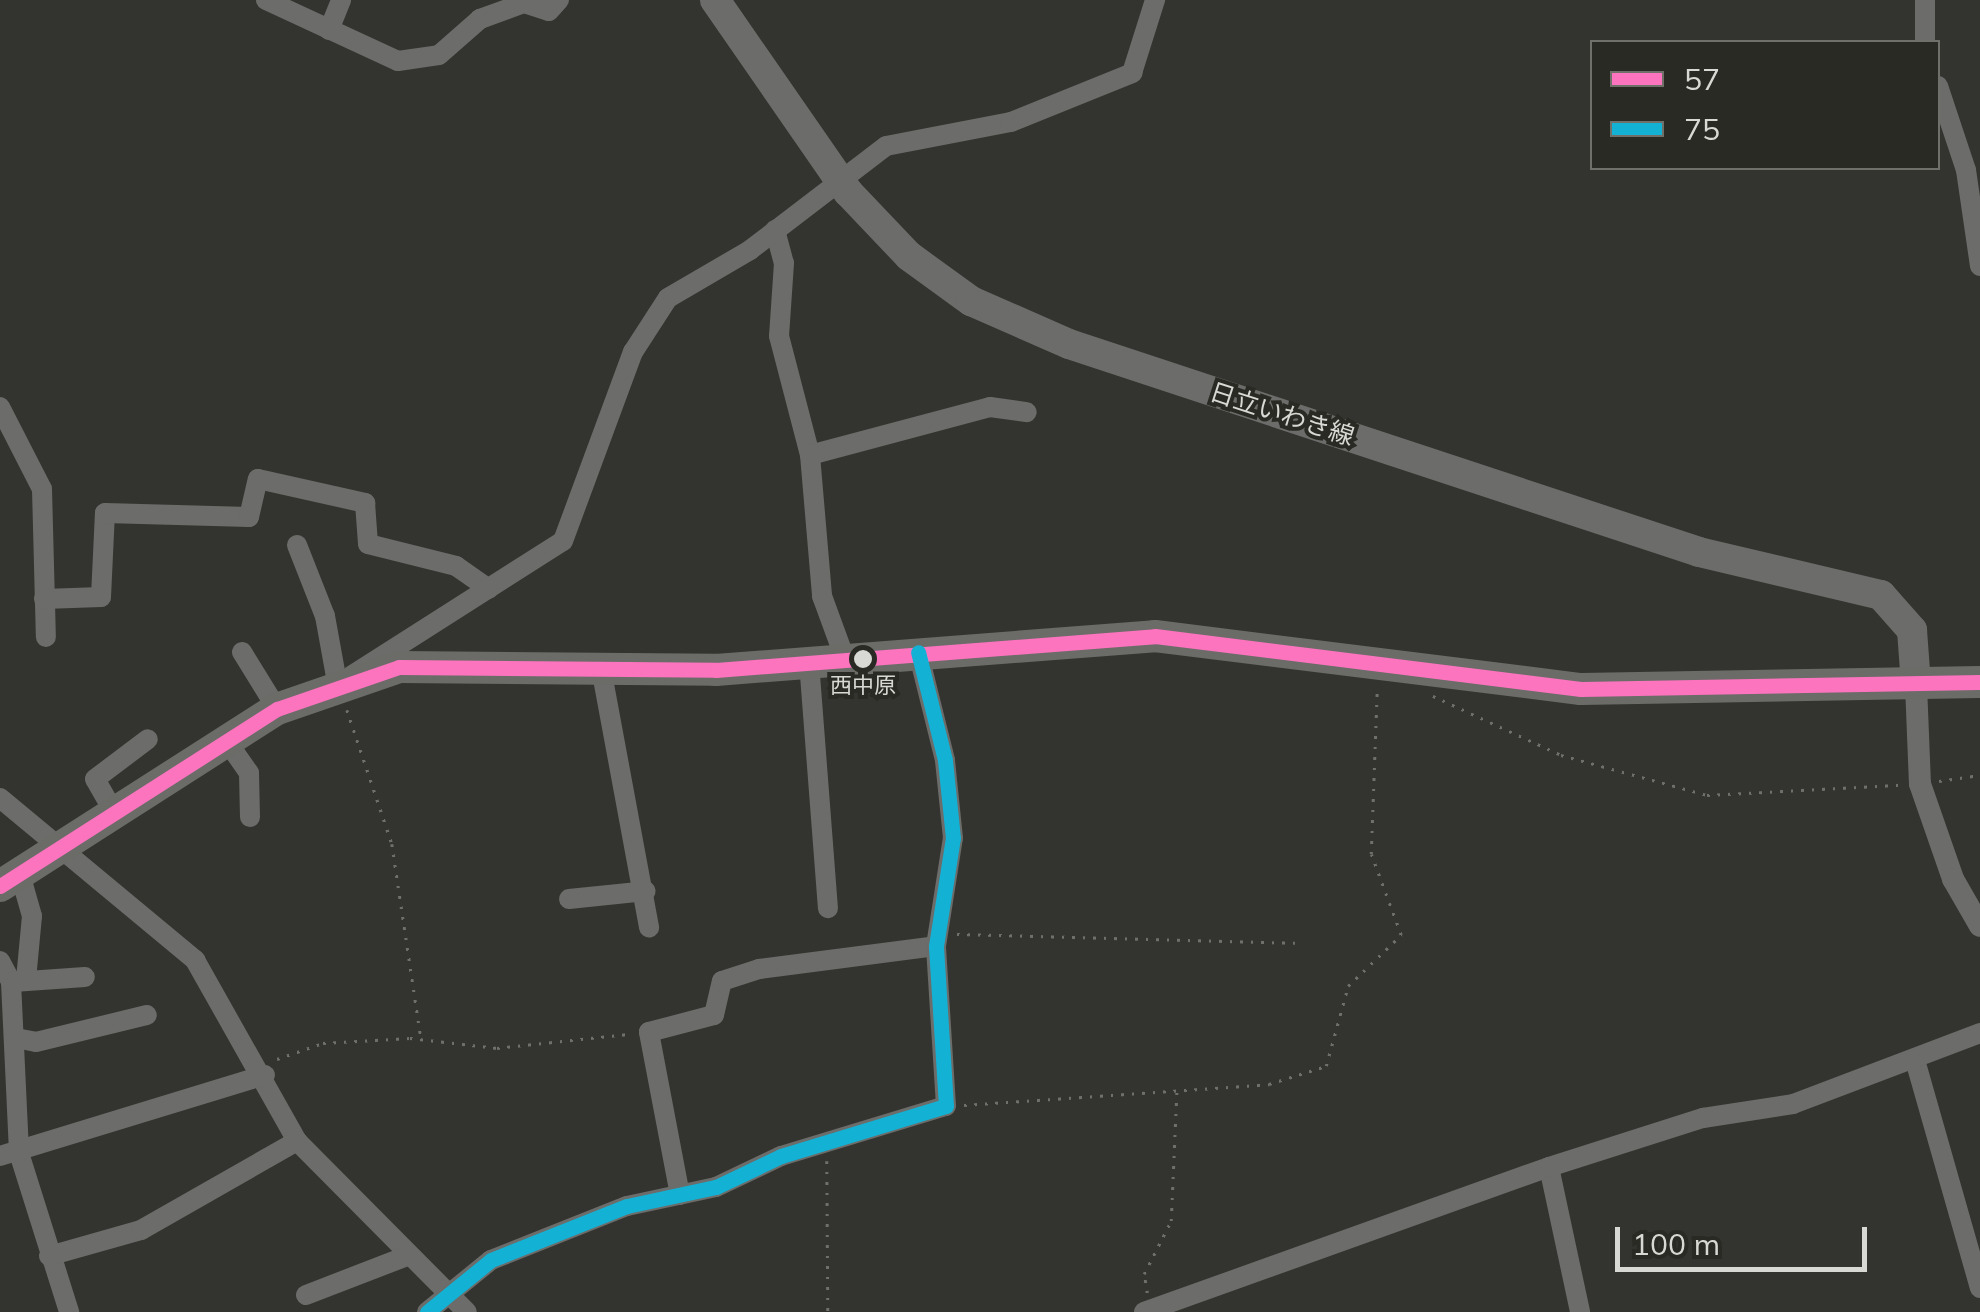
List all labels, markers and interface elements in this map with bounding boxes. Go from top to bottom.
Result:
legend [1590,40,1940,170]
text: 57 [1684,60,1720,98]
text: 75 [1684,110,1720,148]
street label: 日立いわき線 [1206,377,1358,451]
marker: 西中原 [853,649,873,669]
place label: 西中原 [830,673,896,699]
scale bar [1620,1207,1872,1269]
text: 100 m [1632,1225,1720,1263]

